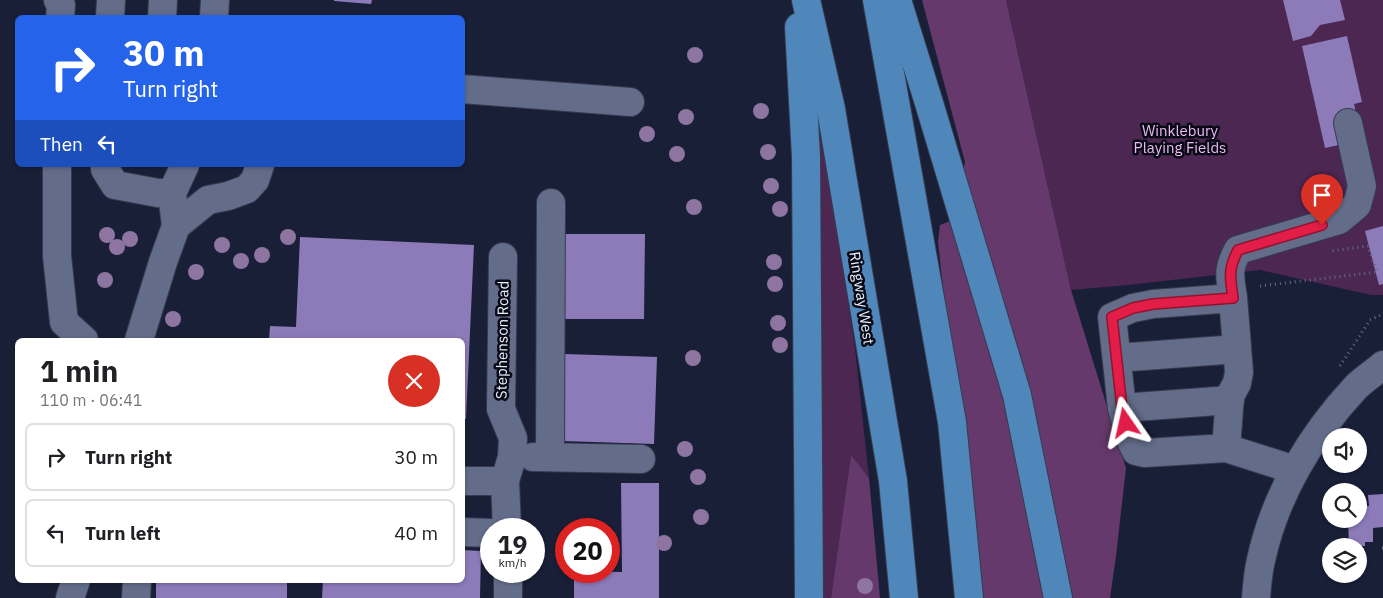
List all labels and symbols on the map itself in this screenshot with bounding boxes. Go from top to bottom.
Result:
park label: Winklebury Playing Fields [1134,121,1226,157]
pin [1301,174,1343,225]
street label: Ringway West [845,250,879,346]
street label: Stephenson Road [491,281,513,399]
position arrow [1099,396,1151,448]
speed limit sign: 20 [555,518,620,583]

